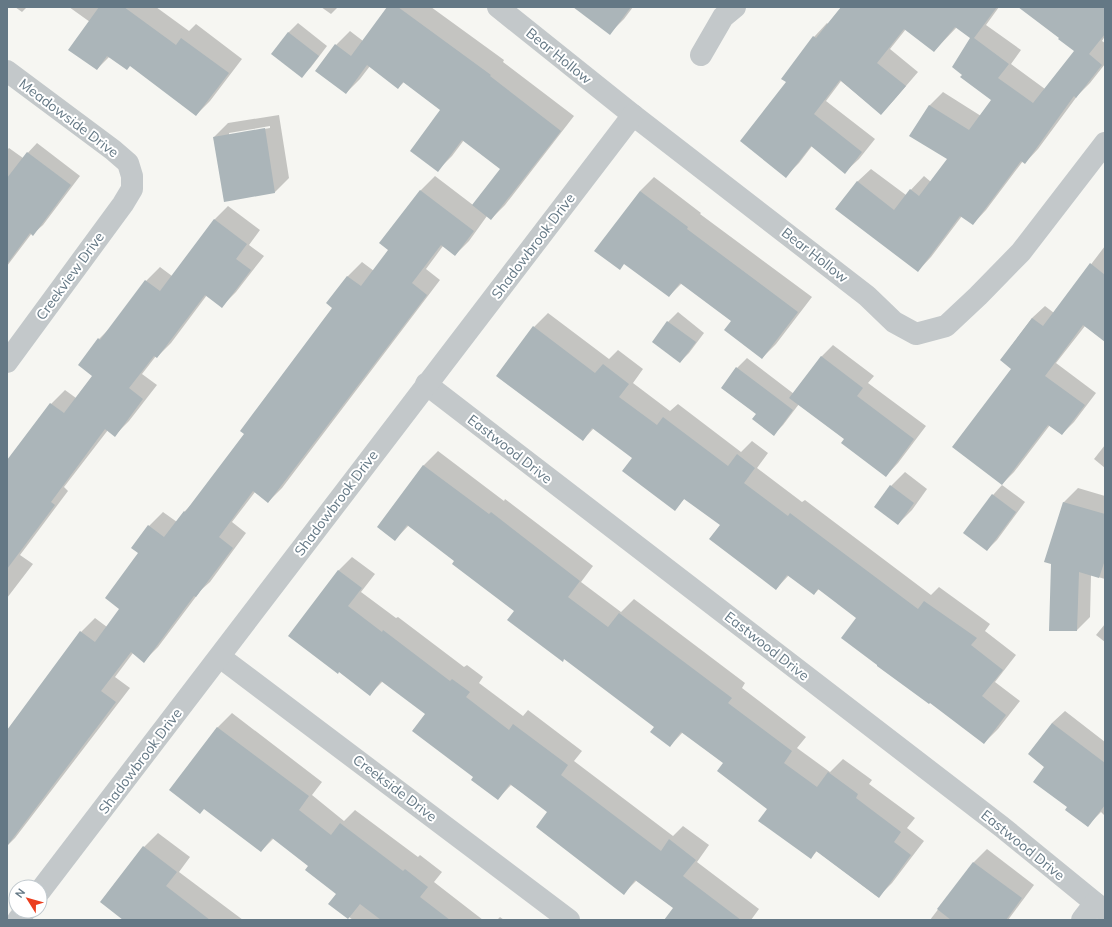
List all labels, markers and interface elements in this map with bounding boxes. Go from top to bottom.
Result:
street label: Bear Hollow [522,24,596,88]
street label: Meadowside Drive [16,75,122,161]
street label: Shadowbrook Drive [487,190,579,302]
street label: Bear Hollow [778,223,852,287]
street label: Creekview Drive [32,228,108,324]
street label: Eastwood Drive [464,410,556,488]
street label: Shadowbrook Drive [290,447,382,559]
street label: Eastwood Drive [721,607,813,685]
street label: Shadowbrook Drive [94,705,186,817]
street label: Creekside Drive [349,751,441,825]
street label: Eastwood Drive [978,806,1068,884]
north arrow [8,879,48,919]
text: N [12,885,28,901]

